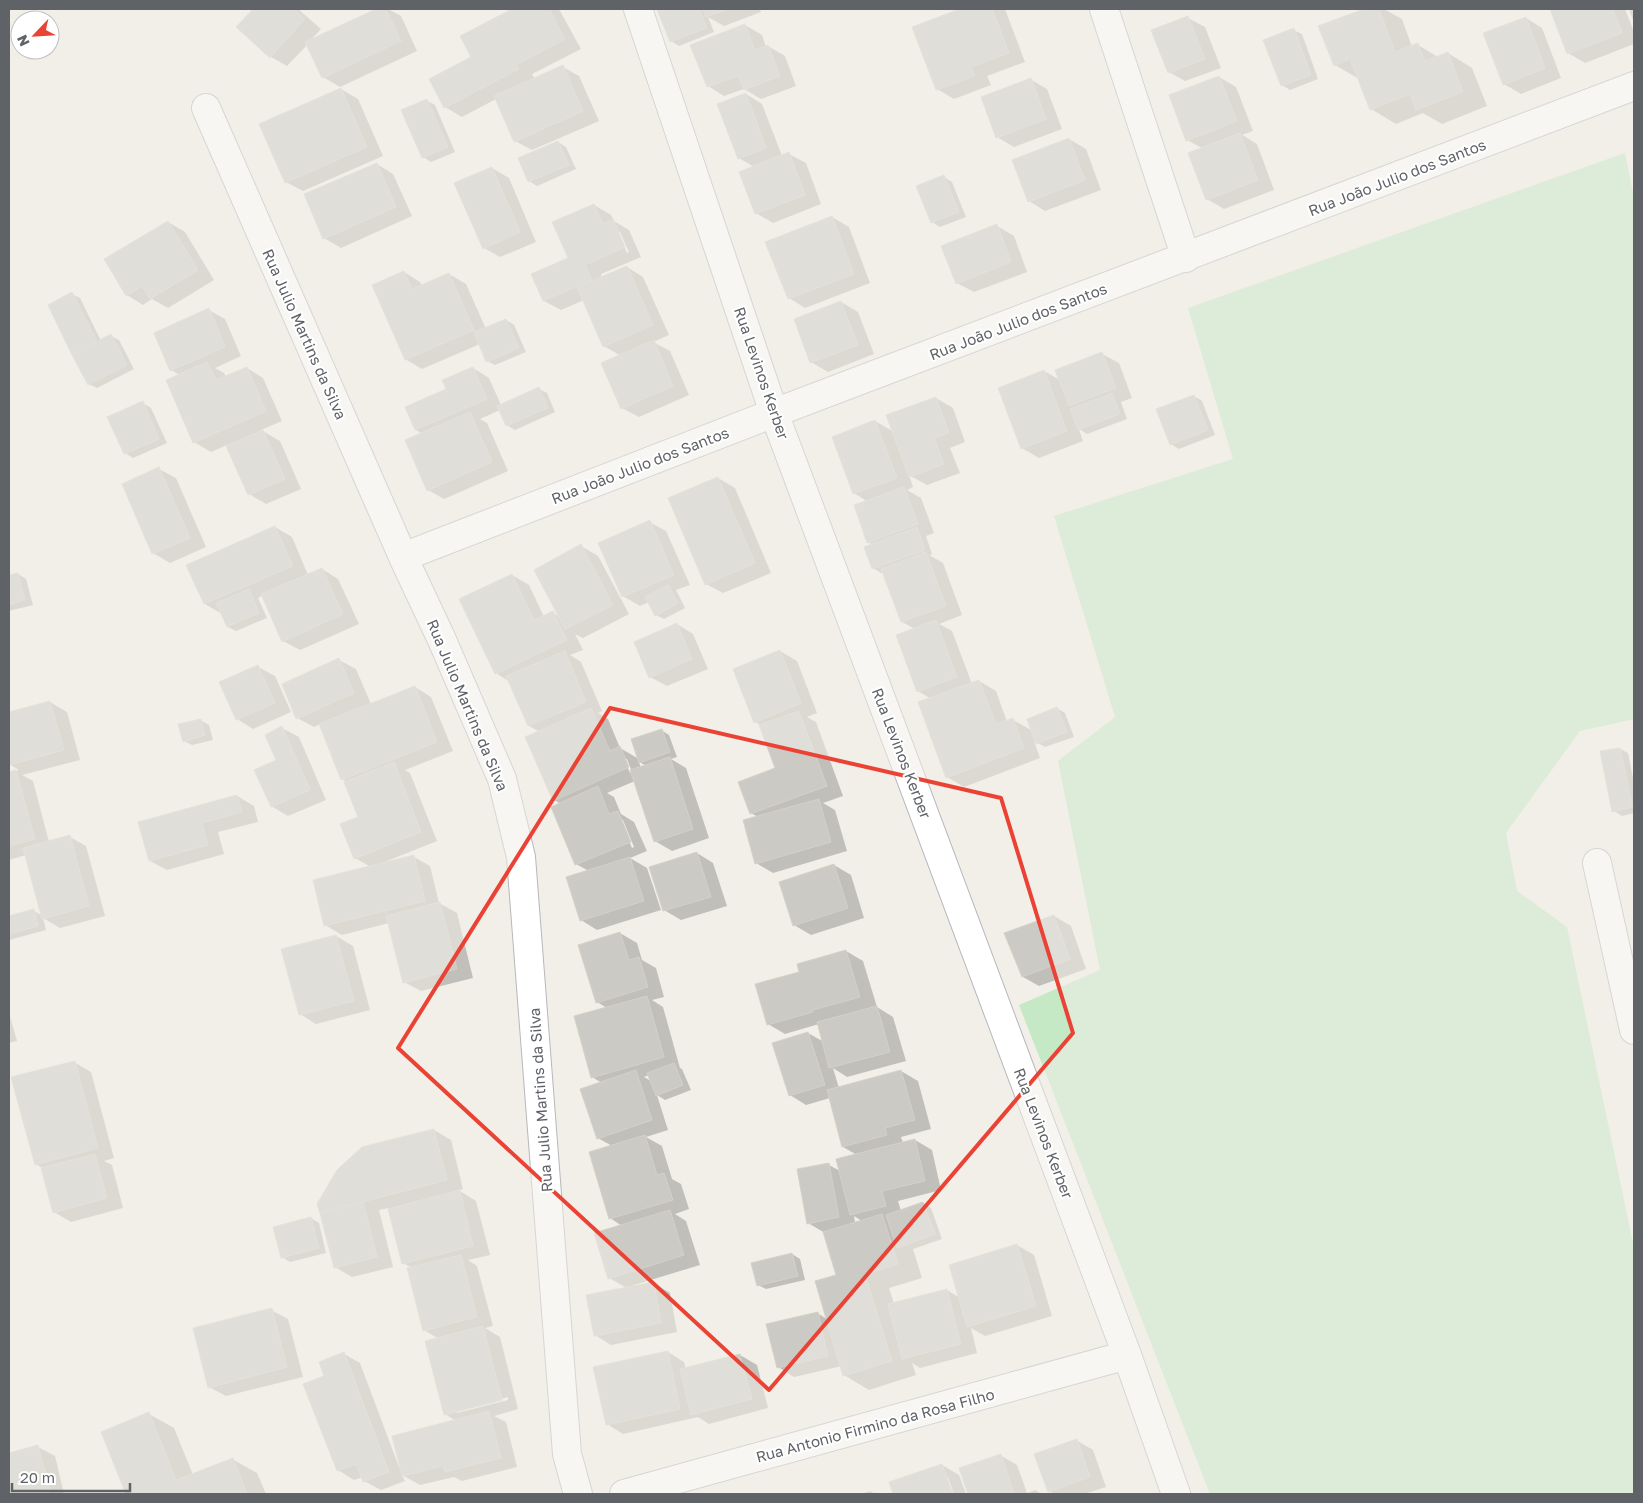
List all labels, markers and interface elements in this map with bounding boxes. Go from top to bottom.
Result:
north arrow [10,10,60,60]
text: N [13,32,33,49]
street label: Rua João Julio dos Santos [1306,135,1488,219]
street label: Rua Julio Martins da Silva [259,246,351,422]
street label: Rua João Julio dos Santos [927,279,1109,363]
street label: Rua Levinos Kerber [731,304,793,442]
street label: Rua João Julio dos Santos [549,423,731,507]
street label: Rua Julio Martins da Silva [424,617,512,793]
street label: Rua Levinos Kerber [869,685,935,821]
street label: Rua Julio Martins da Silva [525,1007,555,1193]
street label: Rua Levinos Kerber [1011,1065,1077,1201]
street label: Rua Antonio Firmino da Rosa Filho [754,1384,996,1466]
scale bar [12,1460,130,1492]
text: 20 m [20,1468,55,1486]

